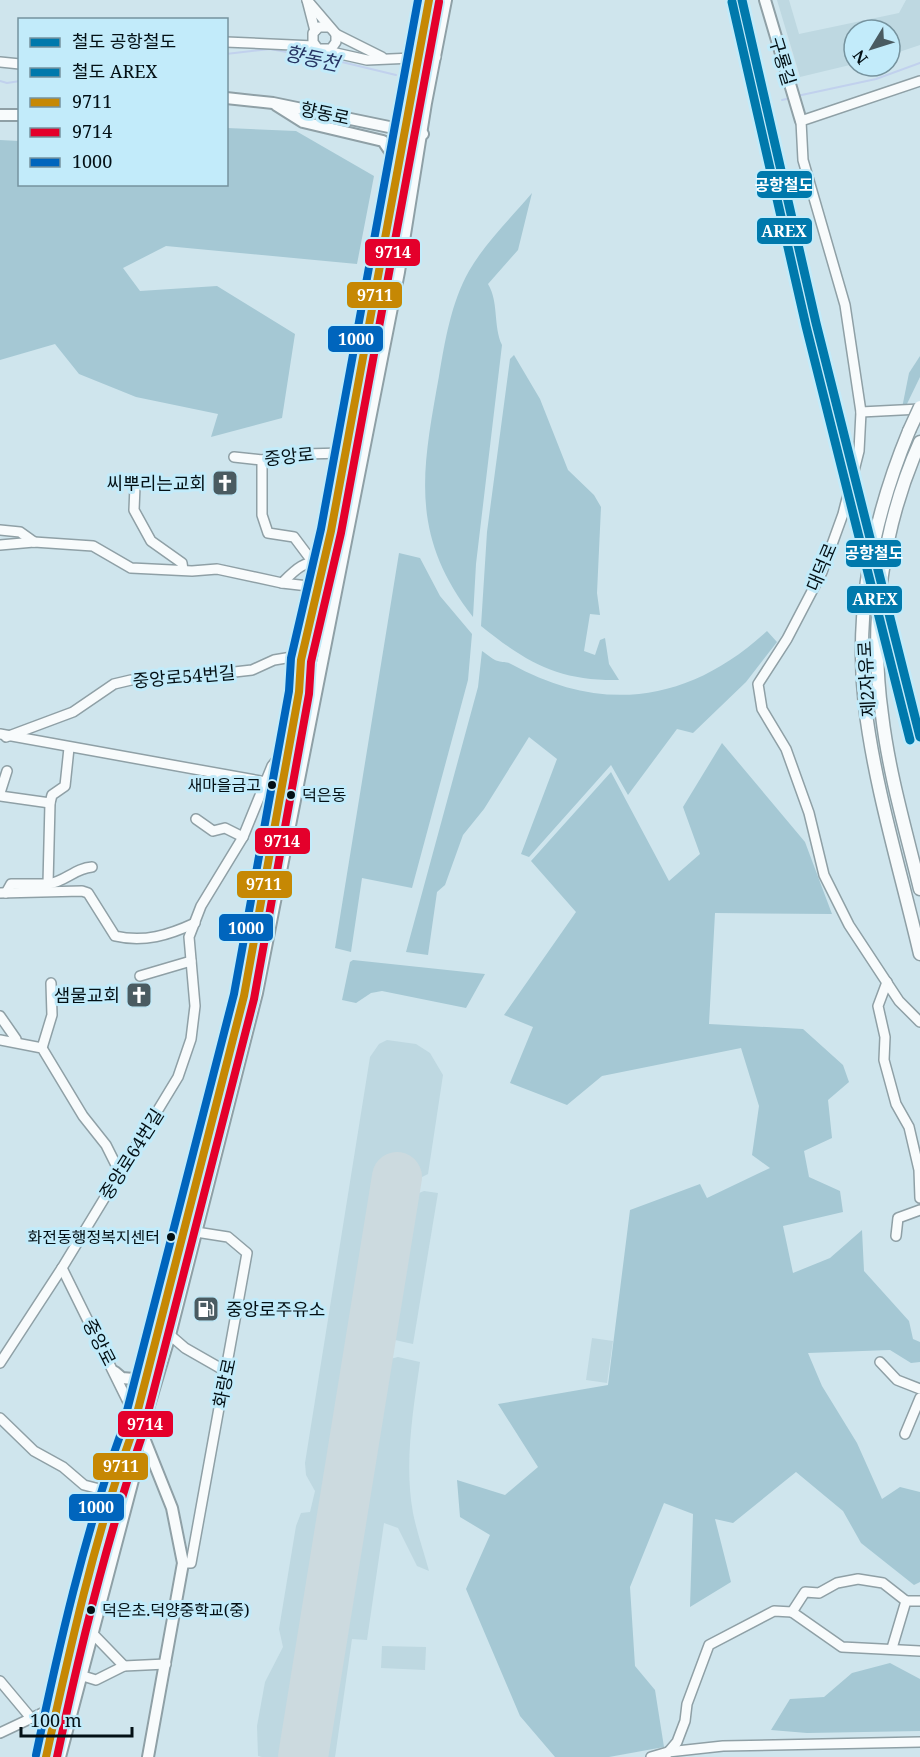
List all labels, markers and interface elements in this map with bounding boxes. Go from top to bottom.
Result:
legend [18,18,228,186]
north arrow [842,18,902,78]
text: 철도 공항철도 [72,29,176,53]
street label: 구룡길 [764,34,802,88]
water label: 향동천 [282,39,344,77]
text: N [847,45,873,69]
text: 철도 AREX [72,59,158,83]
text: 9711 [72,89,112,113]
street label: 향동로 [298,96,352,130]
text: 9714 [72,119,112,143]
text: 1000 [72,149,112,173]
line badge: 공항철도 [756,170,813,199]
text: 공항철도 [755,174,813,196]
line badge: AREX [756,217,813,245]
text: AREX [761,220,807,242]
line badge: 9714 [364,238,421,267]
text: 9714 [375,241,411,263]
line badge: 9711 [346,281,403,309]
text: 9711 [357,284,393,306]
line badge: 1000 [327,325,384,353]
text: 1000 [338,328,374,350]
street label: 중앙로 [263,441,315,471]
church icon: 씨뿌리는교회 [210,468,240,498]
place label: 씨뿌리는교회 [107,471,206,495]
street label: 대덕로 [800,539,842,595]
line badge: 공항철도 [845,539,902,568]
text: 공항철도 [845,542,903,564]
line badge: AREX [846,585,903,614]
text: AREX [852,588,898,610]
street label: 제2자유로 [852,640,880,718]
street label: 중앙로54번길 [132,660,236,692]
place label: 새마을금고 [187,774,261,796]
marker: 새마을금고 [266,779,278,791]
place label: 덕은동 [302,784,346,806]
marker: 덕은동 [285,789,297,801]
line badge: 9714 [254,827,311,855]
text: 9714 [264,830,300,852]
line badge: 9711 [236,870,293,899]
text: 9711 [246,873,282,895]
line badge: 1000 [218,913,274,942]
text: 1000 [228,917,264,939]
church icon: 샘물교회 [124,980,154,1010]
place label: 샘물교회 [54,983,120,1007]
street label: 중앙로64번길 [94,1104,168,1204]
place label: 화전동행정복지센터 [28,1226,160,1248]
marker: 화전동행정복지센터 [165,1231,177,1243]
fuel station icon: 중앙로주유소 [191,1294,221,1324]
place label: 중앙로주유소 [226,1297,325,1321]
street label: 중앙로 [78,1314,122,1370]
street label: 화랑로 [207,1356,241,1410]
line badge: 9714 [117,1410,174,1438]
text: 9714 [127,1413,163,1435]
line badge: 9711 [92,1452,149,1481]
text: 9711 [103,1455,139,1477]
line badge: 1000 [68,1493,125,1522]
text: 1000 [78,1496,114,1518]
place label: 덕은초.덕양중학교(중) [102,1599,250,1621]
marker: 덕은초.덕양중학교(중) [85,1604,97,1616]
scale bar [21,1700,132,1738]
text: 100 m [30,1708,82,1732]

